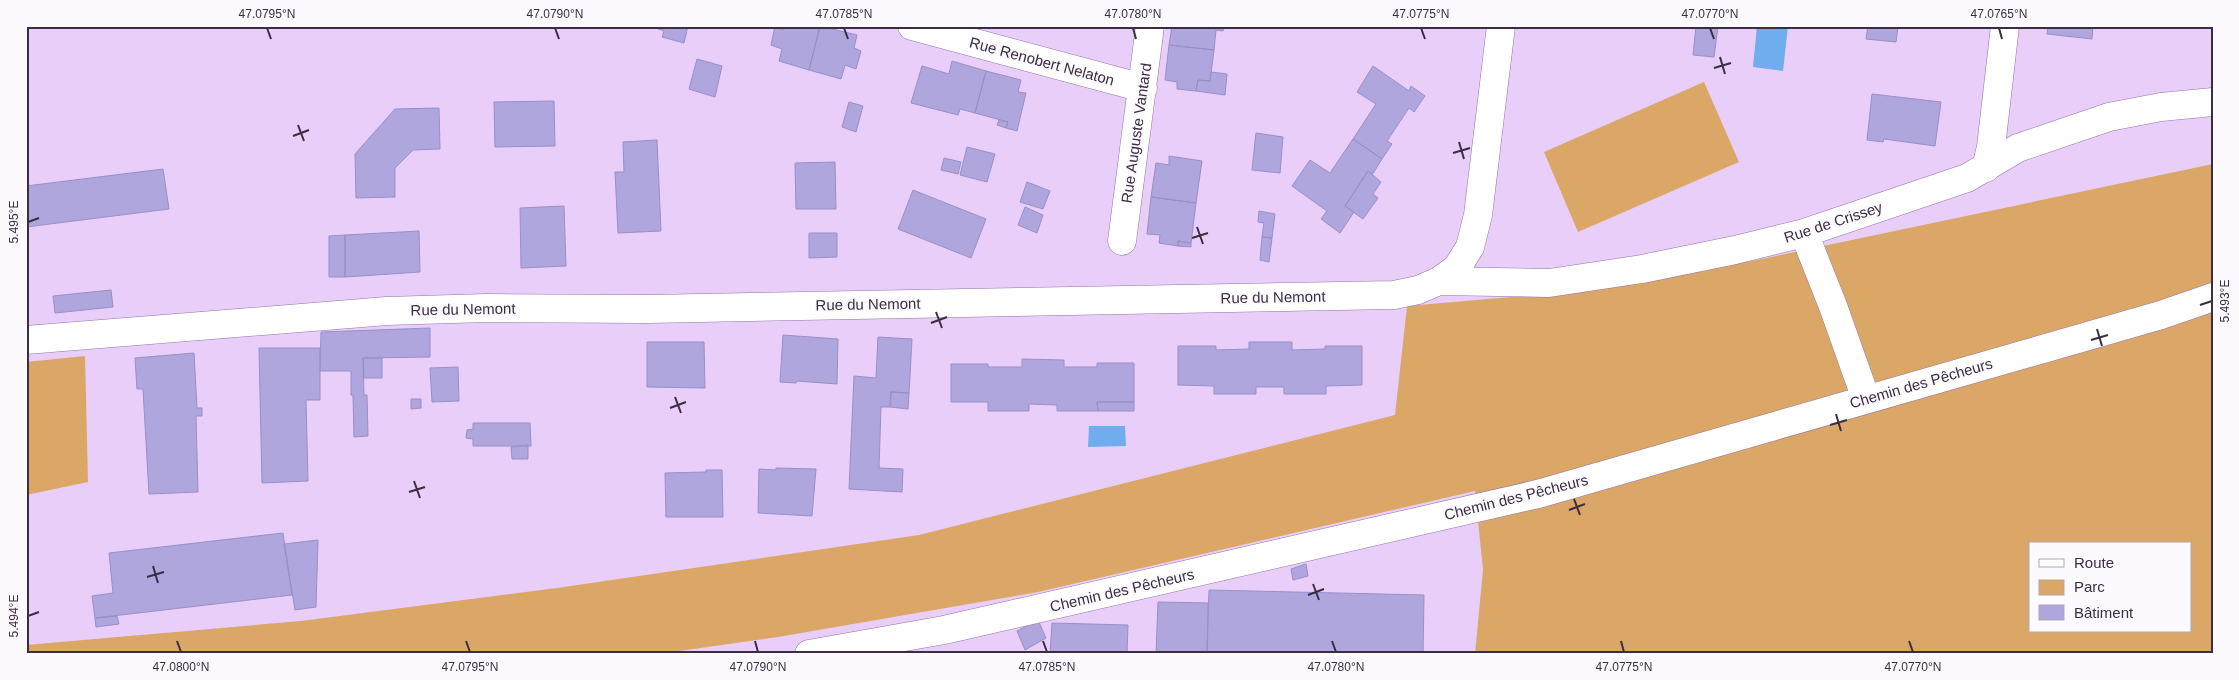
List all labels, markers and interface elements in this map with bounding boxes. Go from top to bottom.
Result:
text: 47.0795°N [239,7,295,21]
text: 47.0790°N [527,7,583,21]
text: 47.0785°N [816,7,872,21]
text: 47.0780°N [1105,7,1161,21]
text: 47.0775°N [1393,7,1449,21]
text: 47.0770°N [1682,7,1738,21]
text: 47.0765°N [1971,7,2027,21]
street label: Rue Renobert Nelaton [968,33,1116,89]
street label: Rue Auguste Vantard [1118,62,1154,204]
street label: Rue de Crissey [1782,198,1885,246]
text: 5.495°E [7,201,21,243]
text: 5.493°E [2218,280,2232,322]
street label: Rue du Nemont [1220,288,1327,306]
street label: Rue du Nemont [815,295,922,313]
street label: Rue du Nemont [410,300,517,318]
street label: Chemin des Pêcheurs [1848,354,1994,412]
street label: Chemin des Pêcheurs [1442,471,1590,523]
legend [2029,542,2192,632]
text: Route [2074,554,2114,571]
street label: Chemin des Pêcheurs [1048,565,1196,615]
text: Parc [2074,578,2105,595]
text: 5.494°E [7,595,21,637]
text: Bâtiment [2074,604,2134,621]
text: 47.0800°N [153,660,209,674]
text: 47.0795°N [442,660,498,674]
text: 47.0790°N [730,660,786,674]
text: 47.0785°N [1019,660,1075,674]
text: 47.0780°N [1308,660,1364,674]
text: 47.0775°N [1596,660,1652,674]
text: 47.0770°N [1885,660,1941,674]

